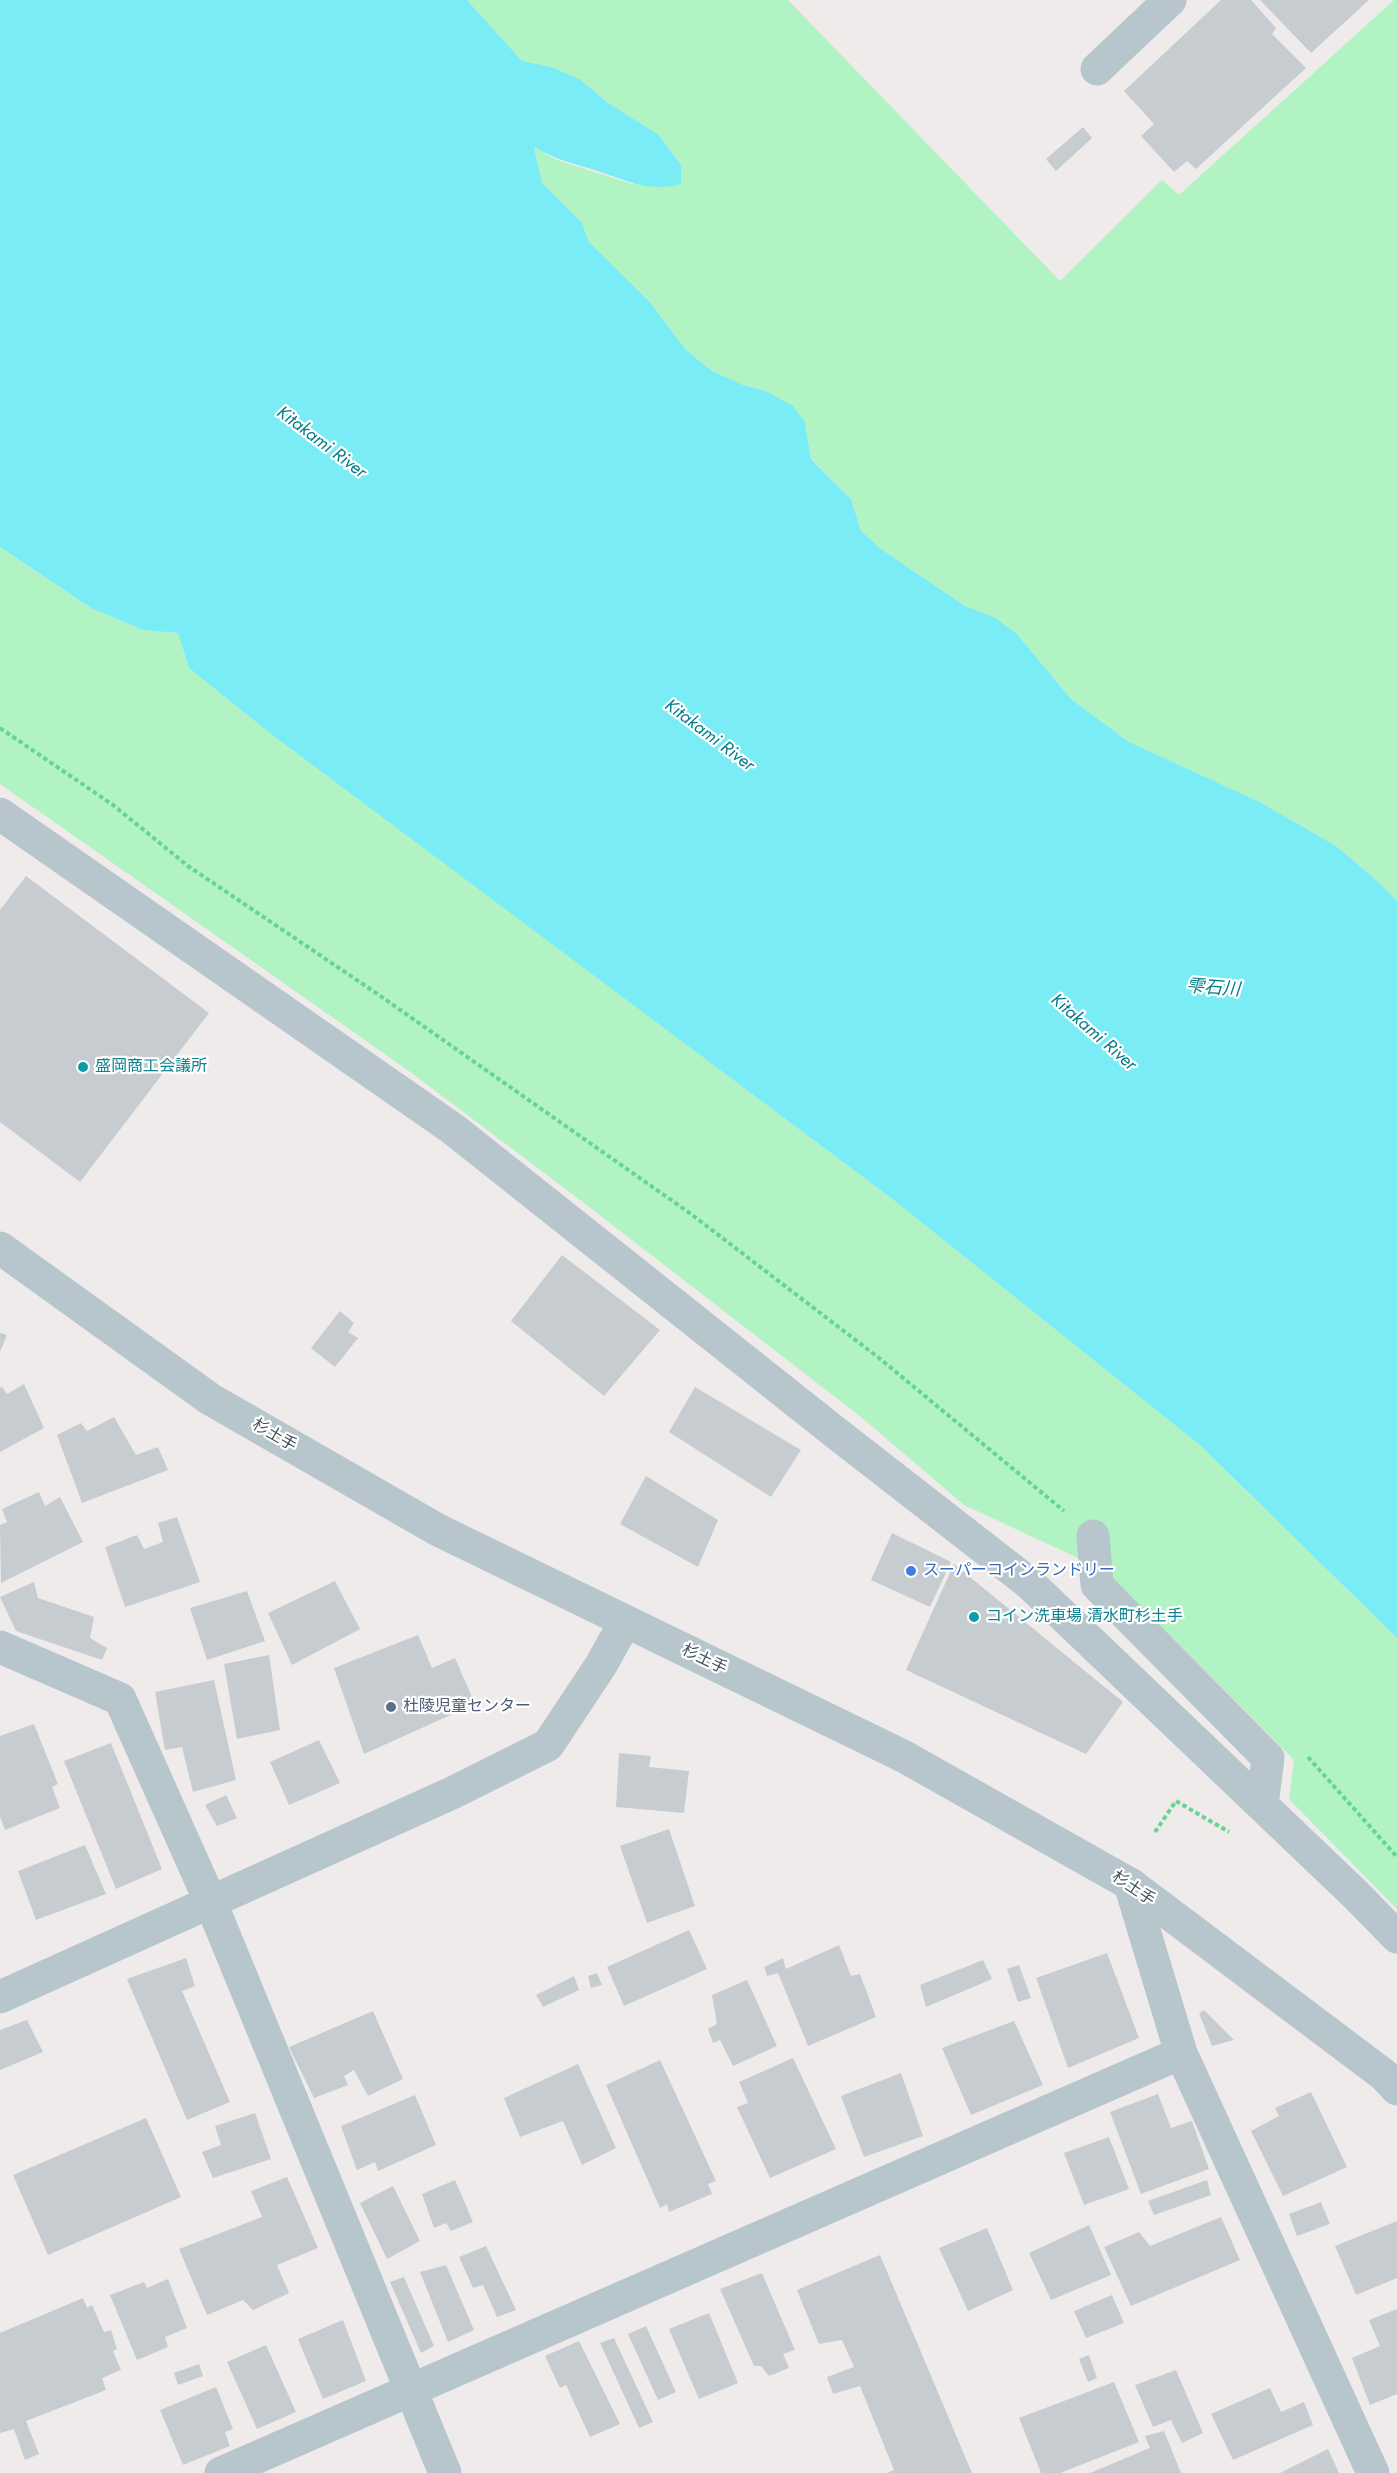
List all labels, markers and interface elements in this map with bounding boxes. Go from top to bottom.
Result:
water label: Kitakami River [272,402,370,484]
water label: Kitakami River [660,695,758,777]
water label: 雫石川 [1185,976,1241,1002]
water label: Kitakami River [1046,990,1140,1076]
place label: 盛岡商工会議所 [95,1057,207,1077]
marker: 盛岡商工会議所 [76,1060,90,1074]
street label: 杉土手 [248,1416,300,1456]
place label: スーパーコインランドリー [923,1561,1115,1581]
marker: スーパーコインランドリー [904,1564,918,1578]
place label: コイン洗車場 清水町杉土手 [986,1607,1183,1627]
marker: コイン洗車場 清水町杉土手 [967,1610,981,1624]
street label: 杉土手 [678,1641,730,1679]
place label: 杜陵児童センター [403,1697,531,1717]
marker: 杜陵児童センター [384,1700,398,1714]
street label: 杉土手 [1108,1868,1158,1910]

